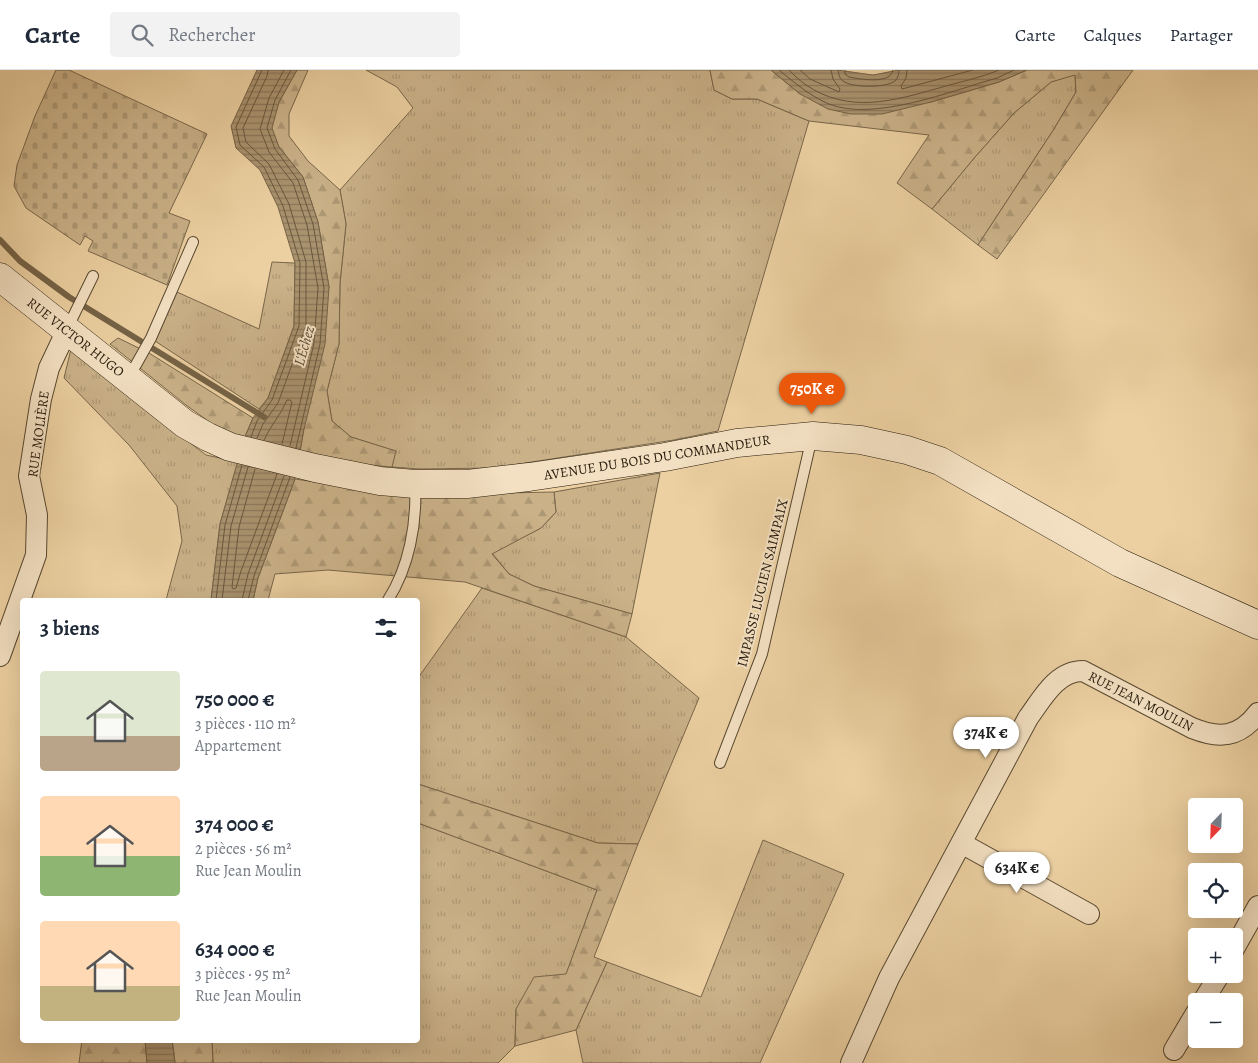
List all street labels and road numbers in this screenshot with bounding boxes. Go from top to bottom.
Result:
street label: RUE VICTOR HUGO [23,293,129,382]
street label: RUE MOLIÈRE [23,390,54,479]
street label: AVENUE DU BOIS DU COMMANDEUR [541,430,772,485]
street label: IMPASSE LUCIEN SAIMPAIX [732,496,793,669]
street label: RUE JEAN MOULIN [1085,667,1197,736]

